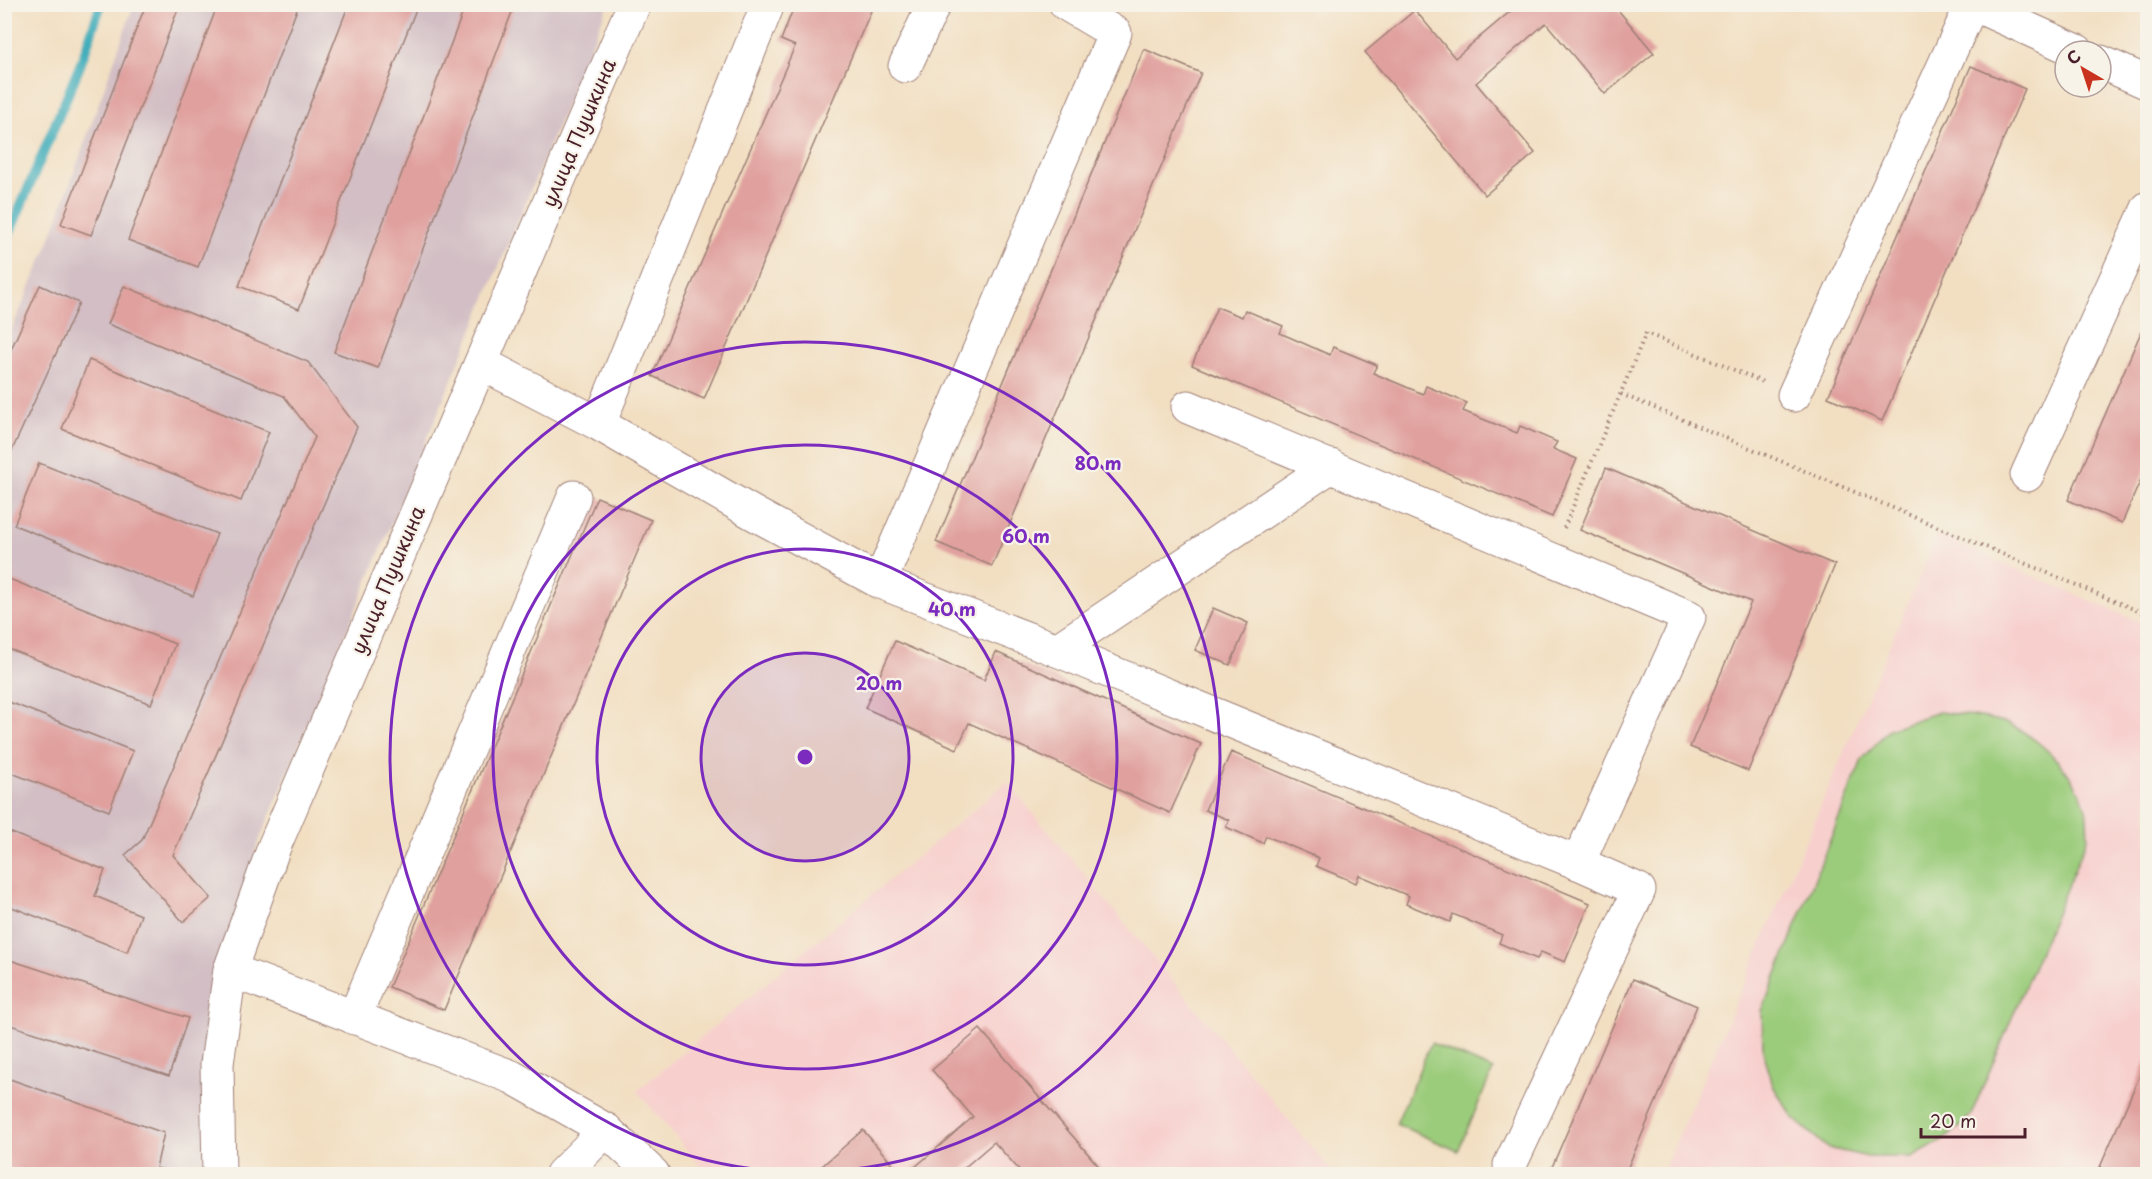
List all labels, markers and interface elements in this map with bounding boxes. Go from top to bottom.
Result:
north arrow [2053,39,2113,99]
text: С [2061,43,2085,70]
street label: улица Пушкина [533,53,623,212]
text: 80 m [1074,449,1122,476]
street label: улица Пушкина [342,500,432,659]
text: 60 m [1002,522,1050,549]
text: 40 m [928,595,976,622]
text: 20 m [856,669,902,696]
centre of rings [795,747,815,767]
scale bar [1921,1101,2024,1139]
text: 20 m [1930,1107,1976,1134]

